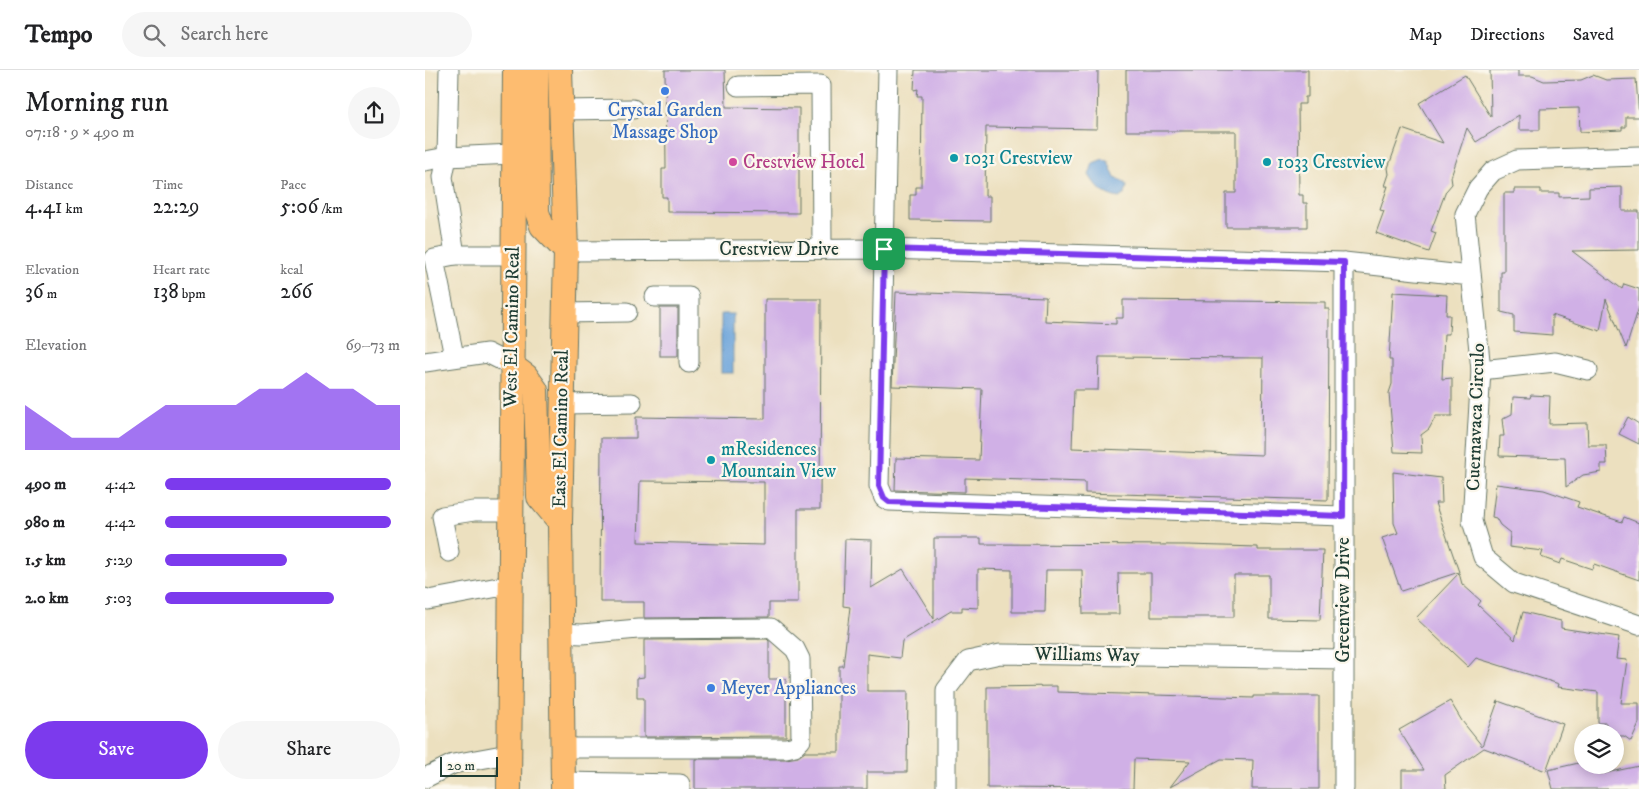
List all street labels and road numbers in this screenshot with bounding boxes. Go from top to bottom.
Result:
street label: Crestview Drive [719,238,839,261]
street label: West El Camino Real [499,246,525,409]
street label: Cuernavaca Circulo [1462,343,1490,491]
street label: East El Camino Real [548,349,574,508]
street label: Greenview Drive [1332,537,1355,663]
street label: Williams Way [1033,643,1140,667]

